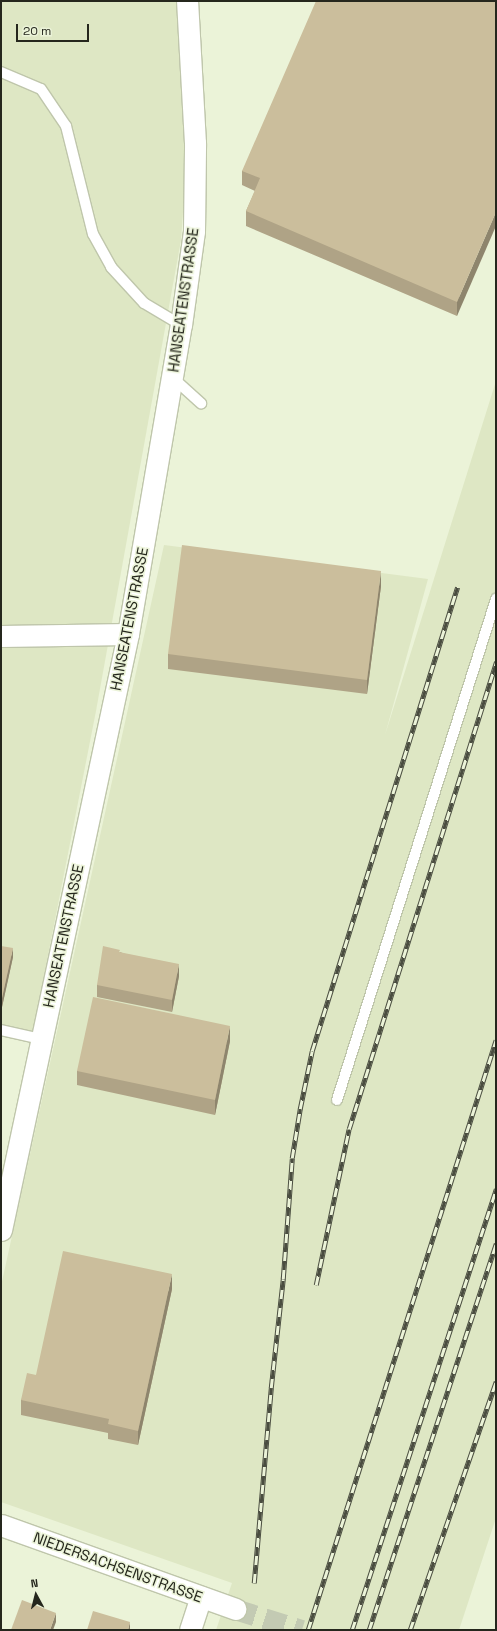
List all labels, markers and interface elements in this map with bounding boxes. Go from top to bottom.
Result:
scale bar [18,16,91,42]
text: 20 m [23,23,51,39]
street label: HANSEATENSTRASSE [164,227,202,373]
street label: HANSEATENSTRASSE [106,546,152,692]
street label: HANSEATENSTRASSE [39,863,87,1009]
street label: NIEDERSACHSENSTRASSE [31,1528,205,1606]
north arrow [16,1575,56,1615]

